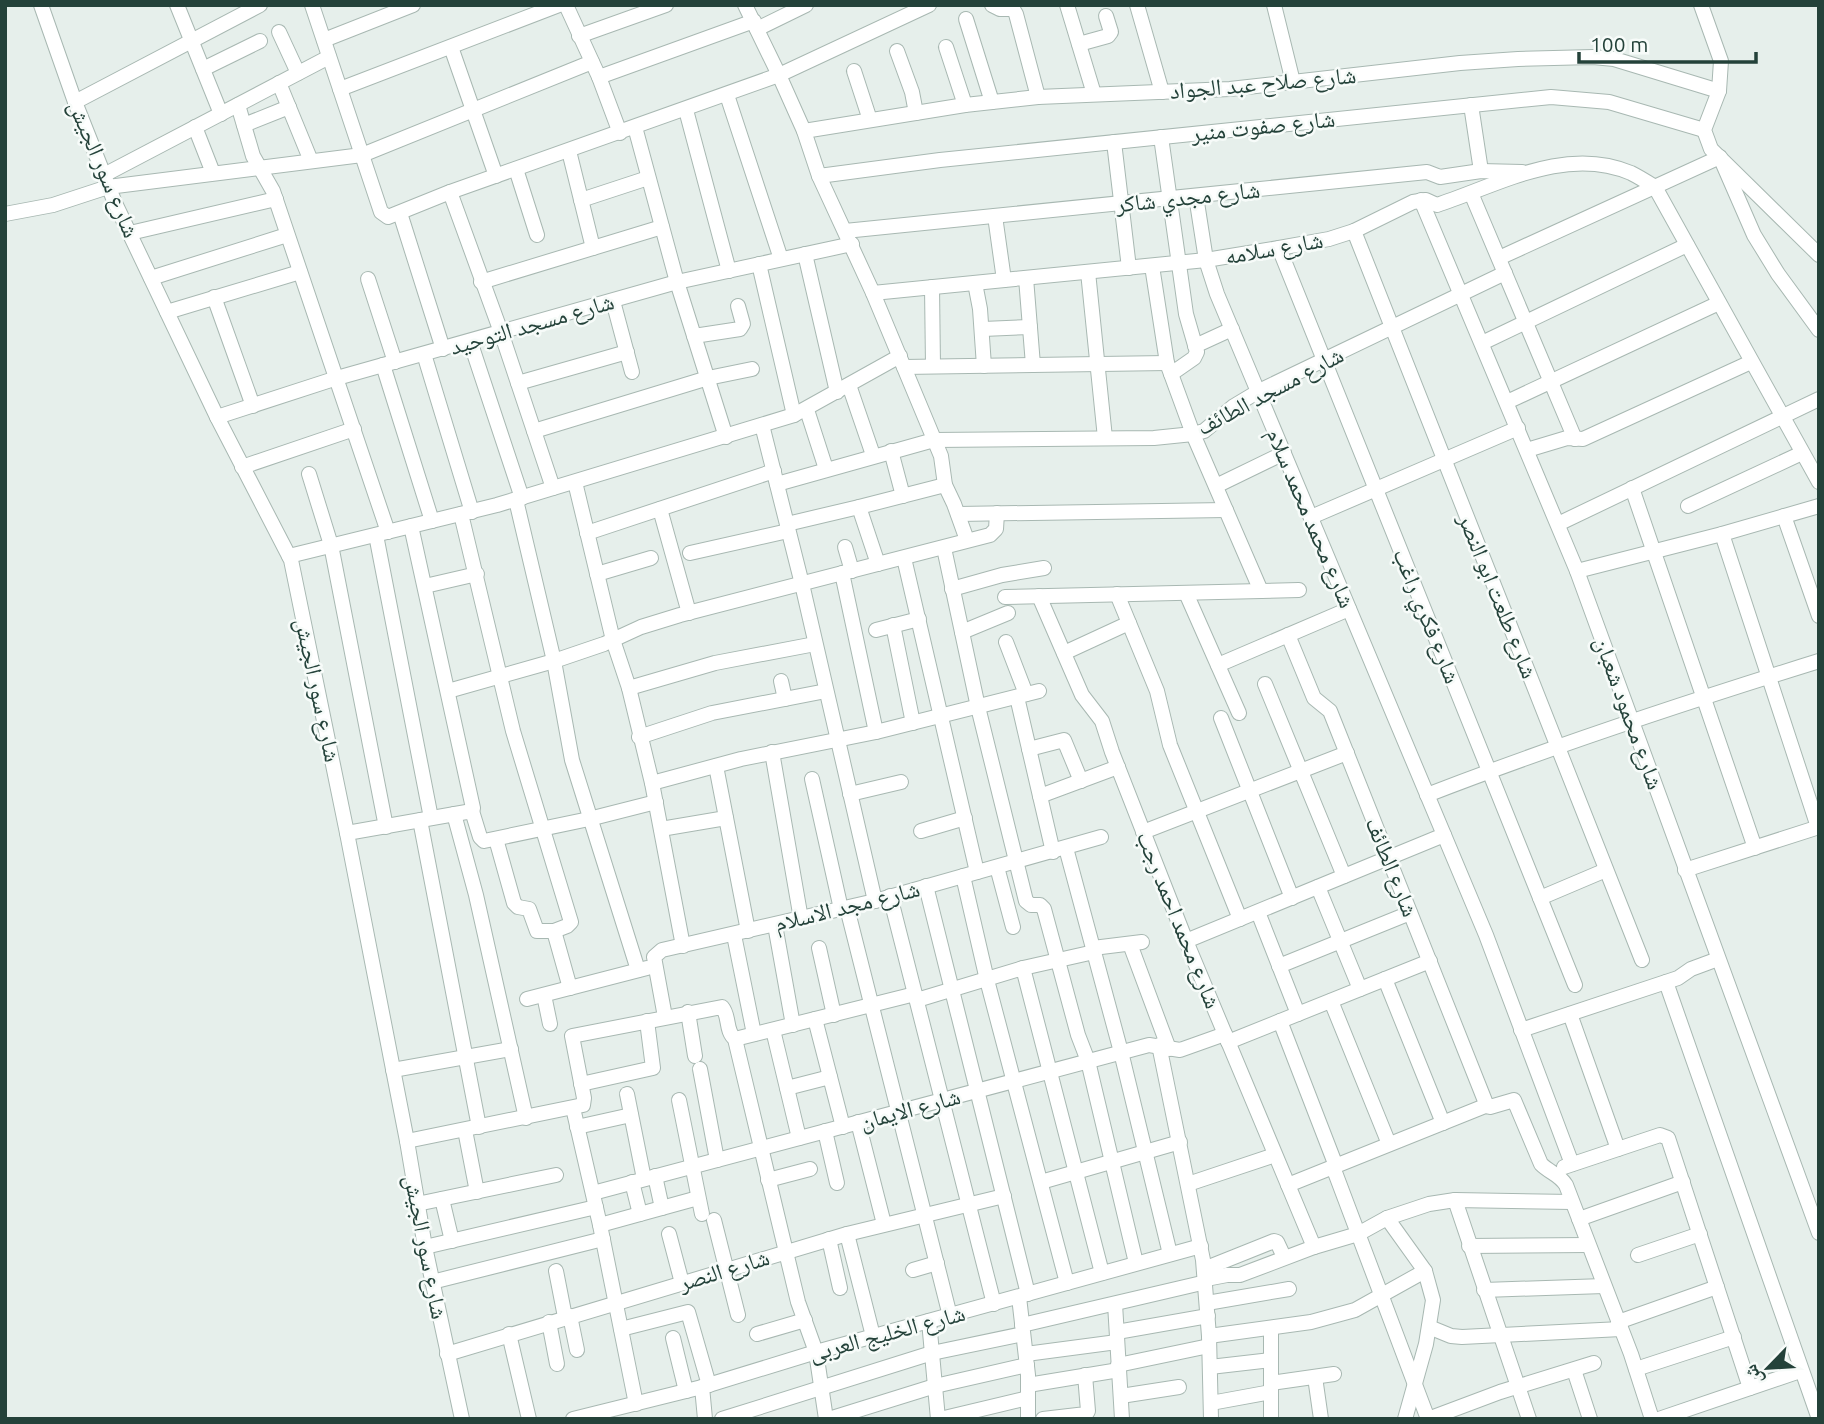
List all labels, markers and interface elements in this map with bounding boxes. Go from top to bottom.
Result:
scale bar [1579,21,1756,65]
text: 100 m [1590,32,1648,56]
street label: شارع صلاح عبد الجواد [1169,62,1357,106]
street label: شارع سور الجيش [62,97,145,242]
street label: شارع صفوت منير [1189,106,1336,149]
street label: شارع مجدي شاكر [1114,176,1262,223]
street label: شارع سلامه [1223,227,1325,271]
street label: شارع مسجد التوحيد [447,288,618,362]
street label: شارع مسجد الطائف [1192,342,1349,442]
street label: شارع محمد محمد سلام [1259,424,1361,613]
street label: شارع طلعت ابو النصر [1451,509,1543,683]
street label: شارع فكري راغب [1383,545,1466,689]
street label: شارع سور الجيش [288,616,346,765]
street label: شارع محمود شعبان [1587,633,1669,794]
street label: شارع الطائف [1358,814,1424,921]
street label: شارع محمد احمد رجب [1130,828,1226,1013]
street label: شارع مجد الاسلام [772,875,923,940]
street label: شارع الايمان [857,1083,964,1137]
street label: شارع سور الجيش [397,1173,453,1322]
street label: شارع النصر [675,1244,773,1298]
street label: شارع الخليج العربى [806,1300,968,1368]
north arrow [1733,1333,1803,1403]
text: ش [1738,1361,1768,1389]

